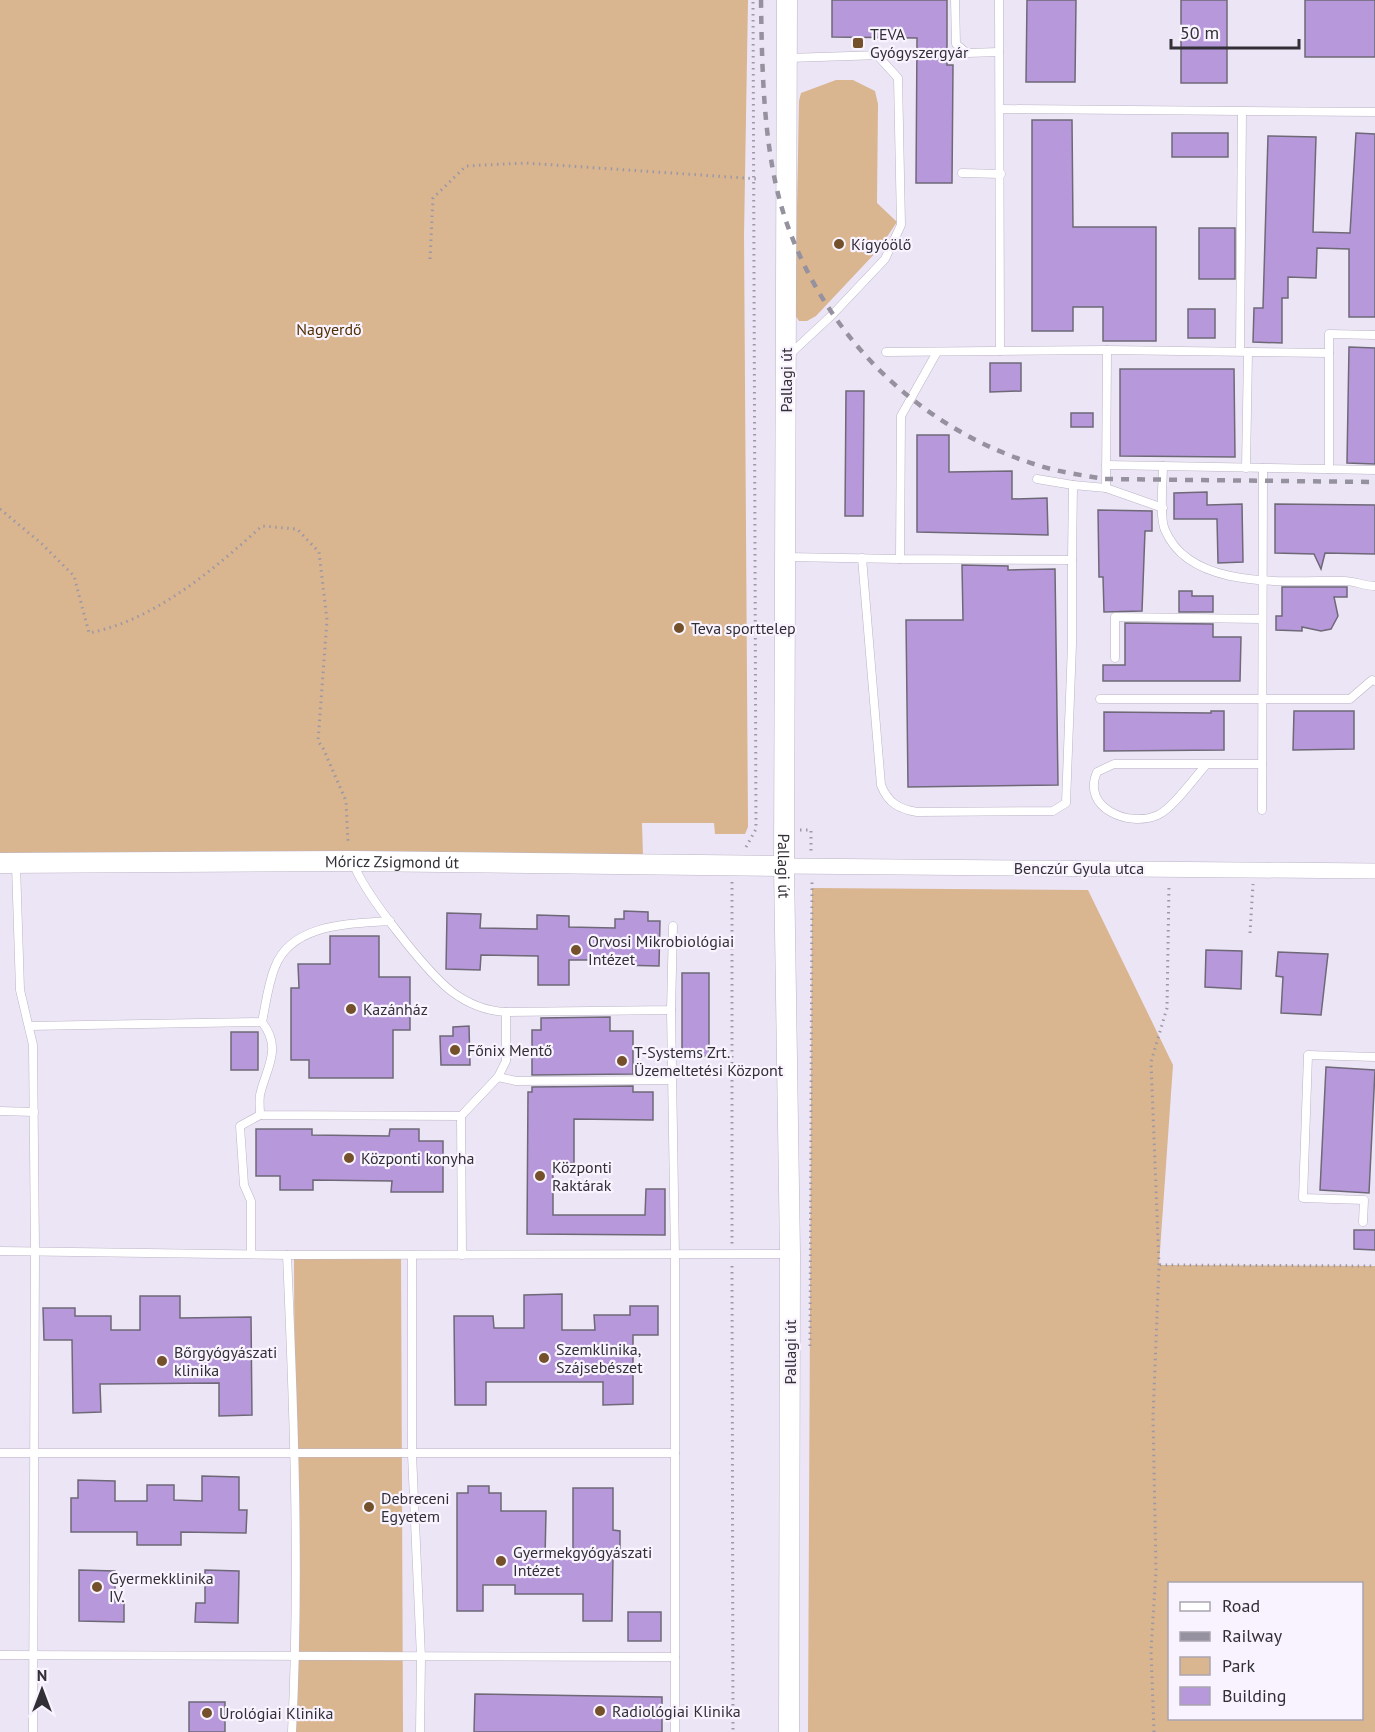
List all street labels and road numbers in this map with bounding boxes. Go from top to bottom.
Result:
street label: Pallagi út [776,347,796,412]
street label: Pallagi út [774,834,795,899]
street label: Móricz Zsigmond út [325,851,460,872]
street label: Benczúr Gyula utca [1014,858,1144,878]
street label: Pallagi út [780,1319,800,1384]

